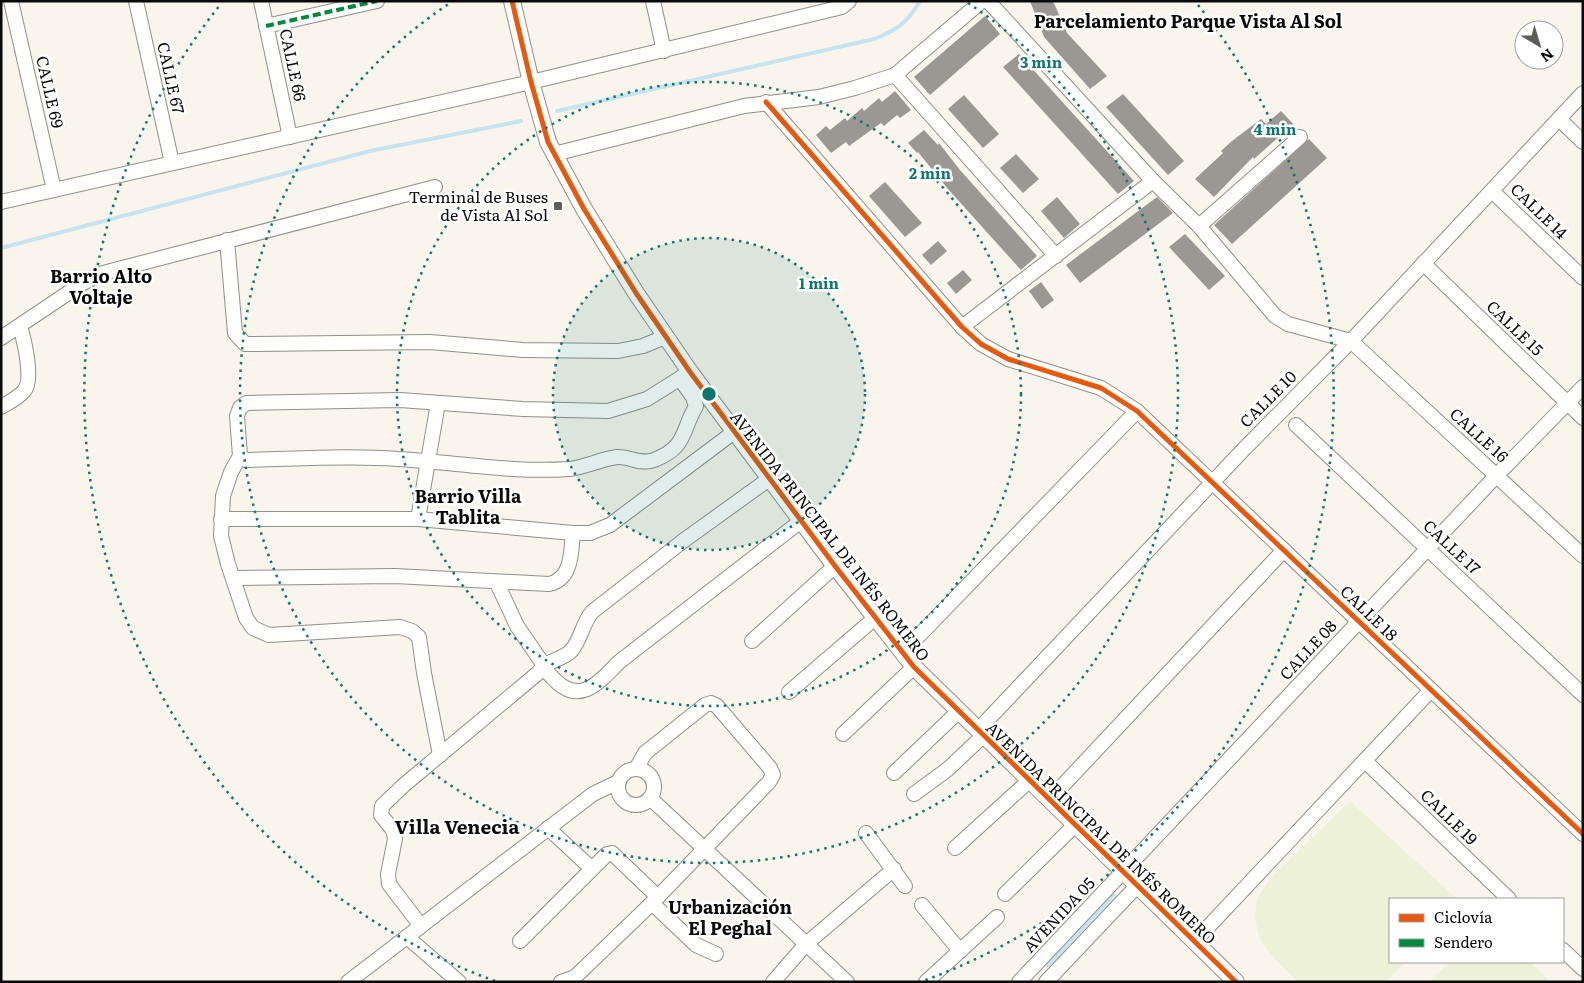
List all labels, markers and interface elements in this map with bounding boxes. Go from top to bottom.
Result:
district label: Parcelamiento Parque Vista Al Sol [1034,7,1343,34]
north arrow [1514,20,1564,70]
street label: CALLE 66 [275,26,313,104]
street label: CALLE 67 [152,39,192,116]
text: N [1537,45,1558,68]
text: 3 min [1020,50,1063,73]
street label: CALLE 69 [31,53,71,130]
text: 4 min [1254,117,1297,140]
text: 2 min [909,161,952,184]
street label: CALLE 14 [1506,177,1574,244]
place label: Terminal de Buses de Vista Al Sol [409,184,548,226]
marker: Terminal de Buses de Vista Al Sol [552,200,564,212]
district label: Barrio Alto Voltaje [50,262,152,310]
text: 1 min [799,271,840,294]
street label: CALLE 15 [1482,294,1550,361]
street label: CALLE 10 [1233,364,1301,432]
centre of rings [700,385,718,403]
street label: CALLE 16 [1445,401,1515,467]
street label: AVENIDA PRINCIPAL DE INÉS ROMERO [725,405,936,666]
district label: Barrio Villa Tablita [415,482,522,530]
street label: CALLE 17 [1419,513,1487,579]
street label: CALLE 18 [1336,579,1404,646]
street label: CALLE 08 [1273,614,1342,685]
street label: AVENIDA PRINCIPAL DE INÉS ROMERO [981,715,1222,949]
street label: CALLE 19 [1416,783,1484,850]
district label: Villa Venecia [395,812,519,840]
street label: AVENIDA 05 [1017,871,1100,957]
district label: Urbanización El Peghal [668,893,792,941]
legend [1389,898,1564,963]
text: Ciclovía [1434,905,1493,928]
text: Sendero [1434,930,1493,953]

